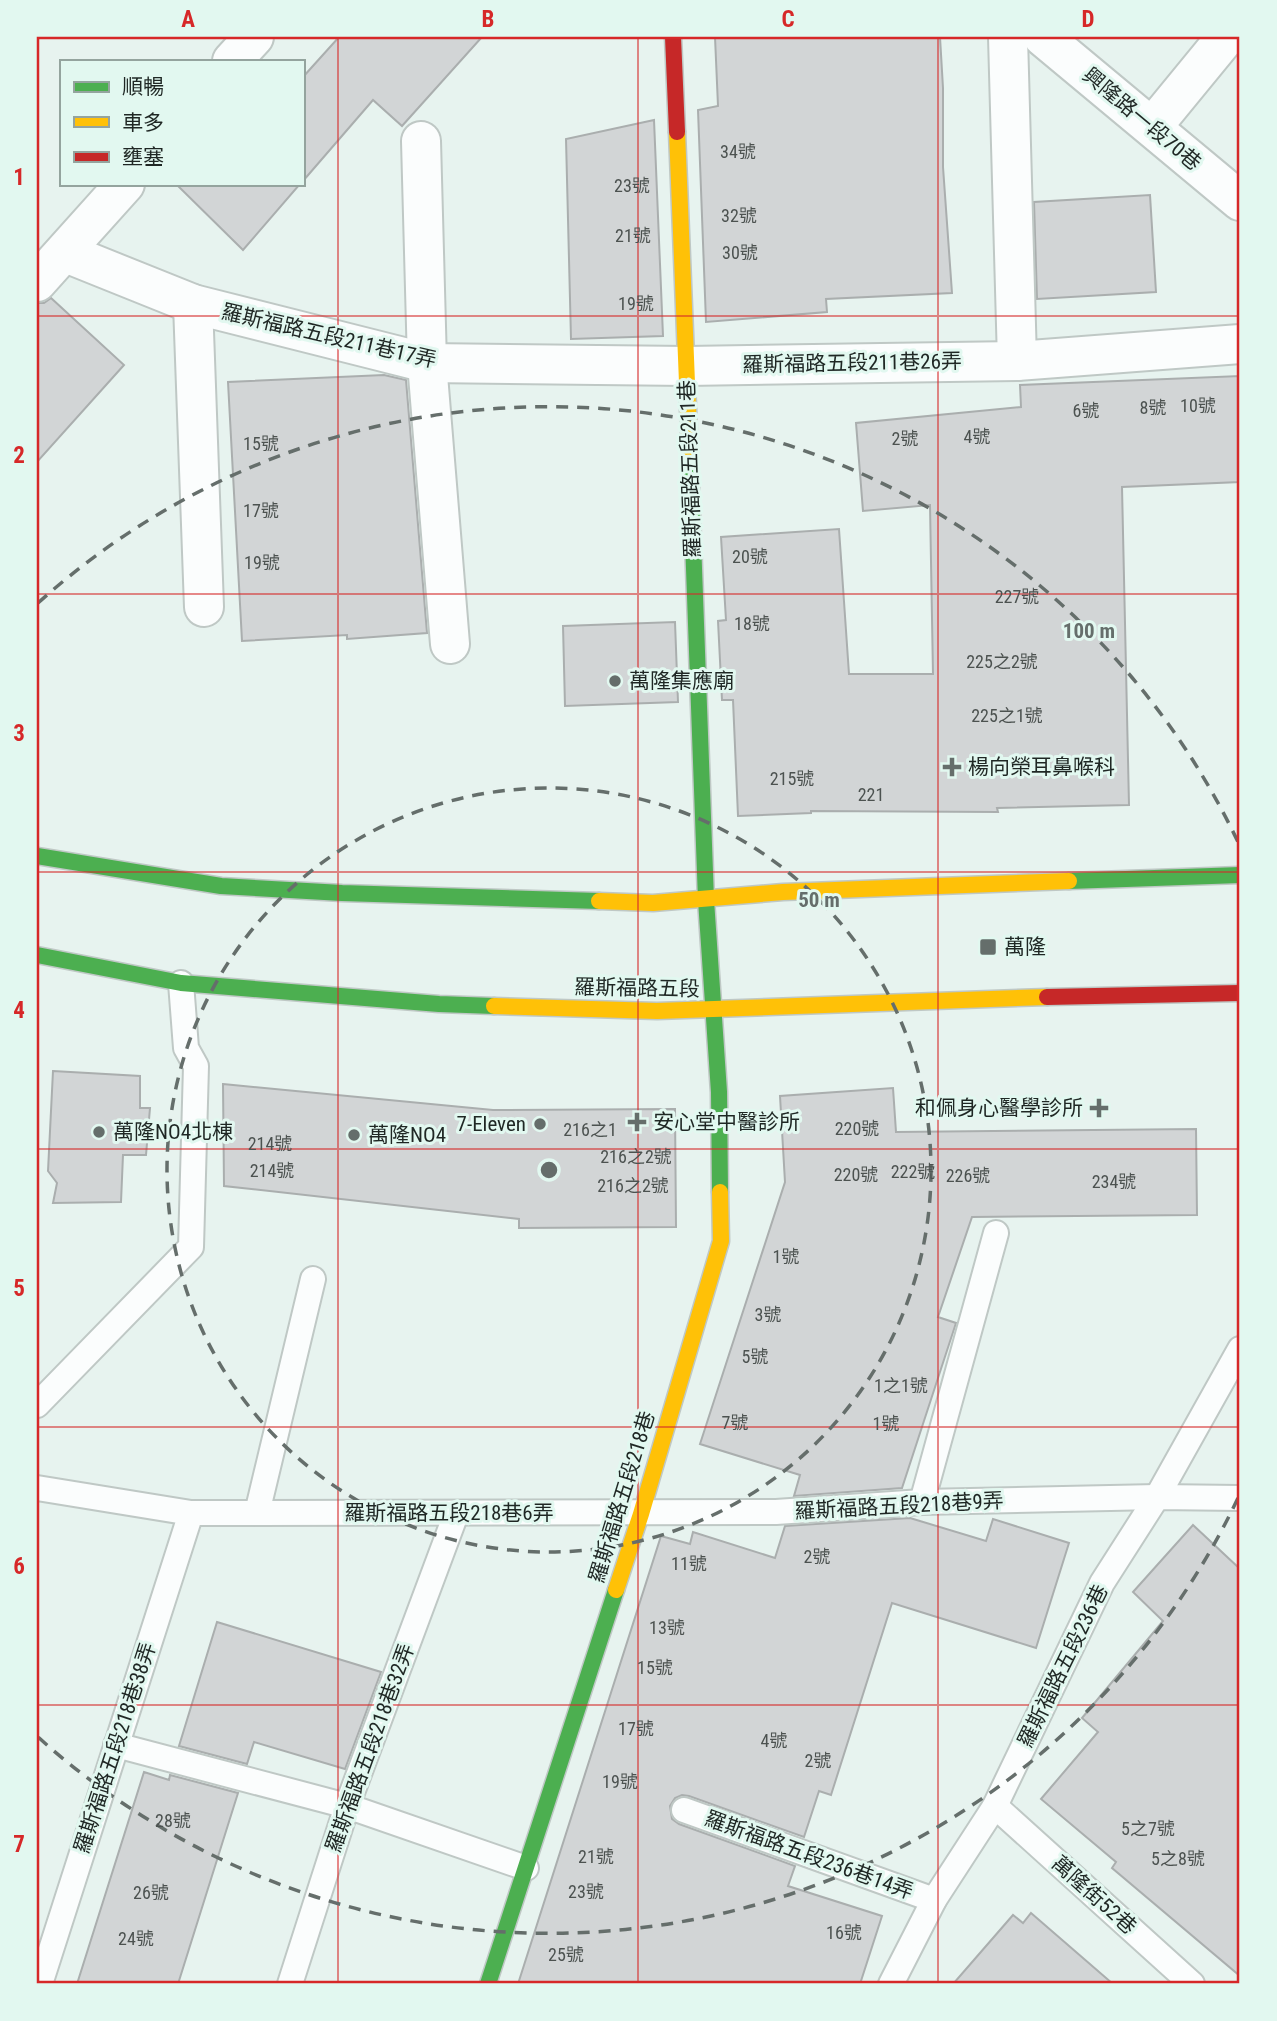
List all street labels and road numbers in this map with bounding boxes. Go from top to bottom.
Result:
street label: 興隆路一段70巷 [1078,63,1206,175]
street label: 羅斯福路五段211巷17弄 [219,300,439,372]
street label: 羅斯福路五段211巷26弄 [742,349,962,377]
street label: 羅斯福路五段211巷 [675,380,705,558]
street label: 羅斯福路五段 [574,975,700,1001]
street label: 羅斯福路五段218巷 [584,1408,660,1586]
street label: 羅斯福路五段218巷9弄 [794,1489,1004,1523]
street label: 羅斯福路五段218巷6弄 [344,1501,554,1525]
street label: 羅斯福路五段236巷 [1013,1581,1113,1751]
street label: 羅斯福路五段218巷38弄 [70,1640,160,1856]
street label: 羅斯福路五段218巷32弄 [321,1641,419,1855]
street label: 羅斯福路五段236巷14弄 [702,1806,916,1904]
street label: 萬隆街52巷 [1047,1851,1141,1939]

